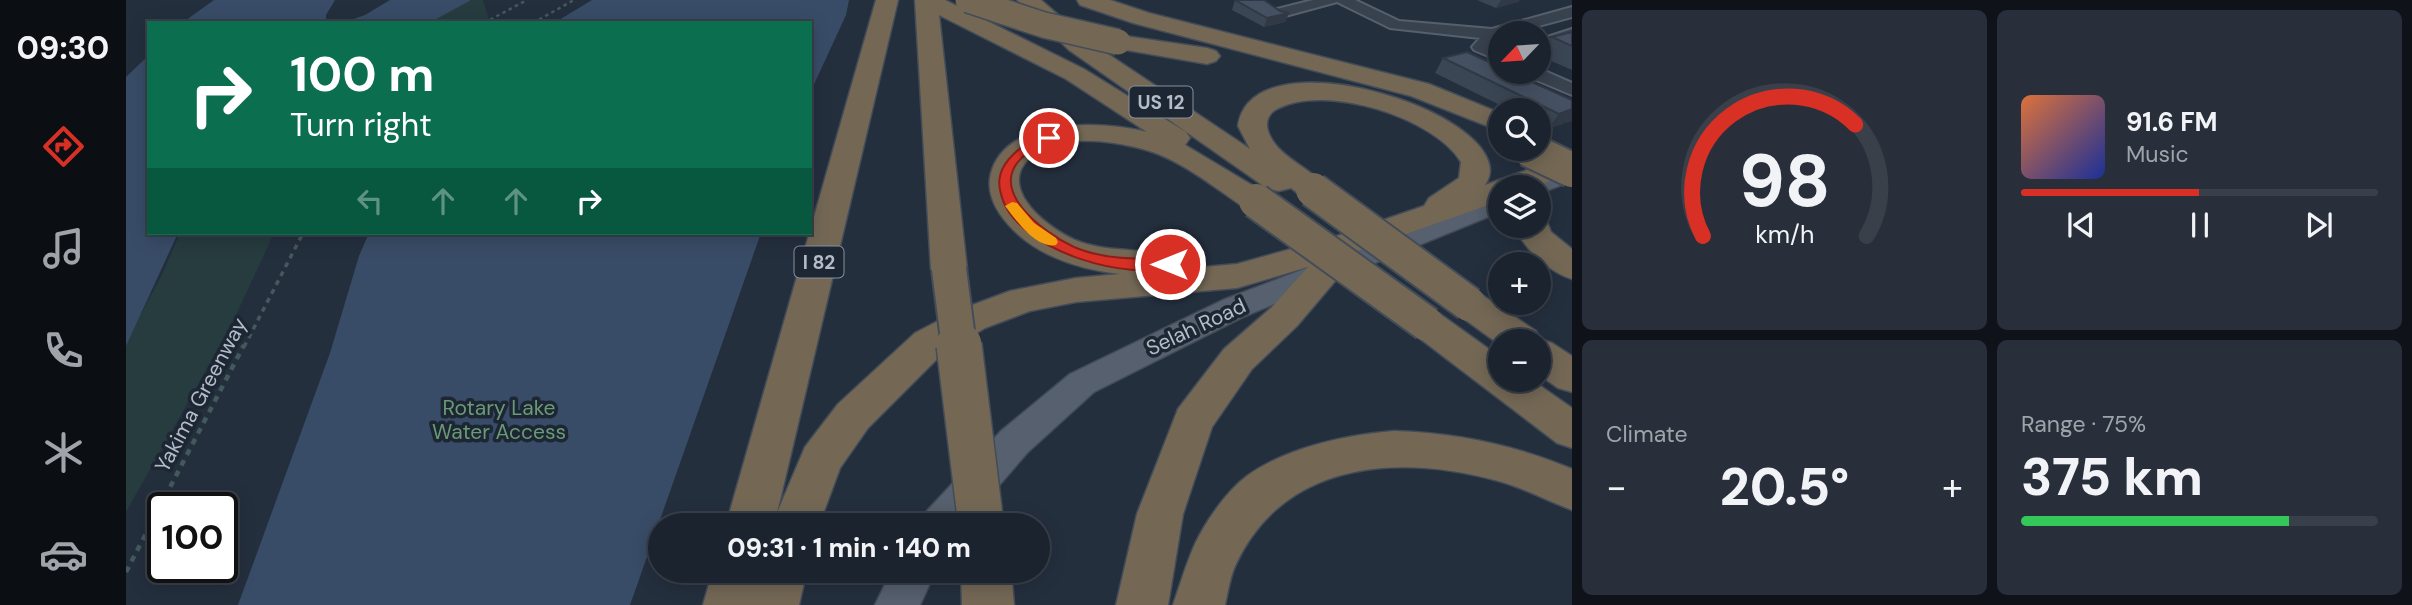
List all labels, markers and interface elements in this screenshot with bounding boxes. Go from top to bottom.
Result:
north arrow [1488,21,1550,84]
map controls [1488,21,1551,392]
text: 09:30 [17,27,109,69]
text: 100 m [290,42,434,106]
icon: right [175,49,266,140]
road number: US 12 [1130,86,1192,118]
button: search [1488,98,1551,161]
text: Turn right [290,104,432,146]
text: 91.6 FM [2126,105,2218,139]
pin [1019,108,1079,168]
icon: arrive [1030,119,1068,157]
icon: directions [39,122,88,171]
text: 98 [1739,134,1830,229]
text: Music [2126,139,2189,169]
button: layers [1488,175,1551,238]
icon: left [351,182,389,220]
icon: ahead [424,182,462,220]
icon: ahead [497,182,535,220]
icon: right [570,182,608,220]
icon: previous [2062,206,2100,244]
icon: pause [2181,206,2219,244]
icon: next [2300,206,2338,244]
text: km/h [1755,218,1814,251]
icon: music [39,224,88,273]
position arrow [1133,227,1207,301]
road number: I 82 [794,246,844,278]
button: + [1488,252,1551,315]
street label: Selah Road [1142,292,1250,362]
street label: Yakima Greenway [148,313,254,477]
icon: phone [39,326,88,375]
button: − [1488,329,1551,392]
park label: Rotary Lake Water Access [432,394,566,446]
text: Range · 75% [2021,409,2146,439]
text: Climate [1606,419,1688,449]
icon: climate [39,428,88,477]
text: 375 km [2021,443,2203,511]
text: 20.5° [1720,453,1849,521]
text: − [1606,462,1627,512]
text: + [1942,462,1963,512]
speed limit sign: 100 [147,492,238,583]
icon: car [39,530,88,579]
text: 09:31 · 1 min · 140 m [727,531,971,565]

